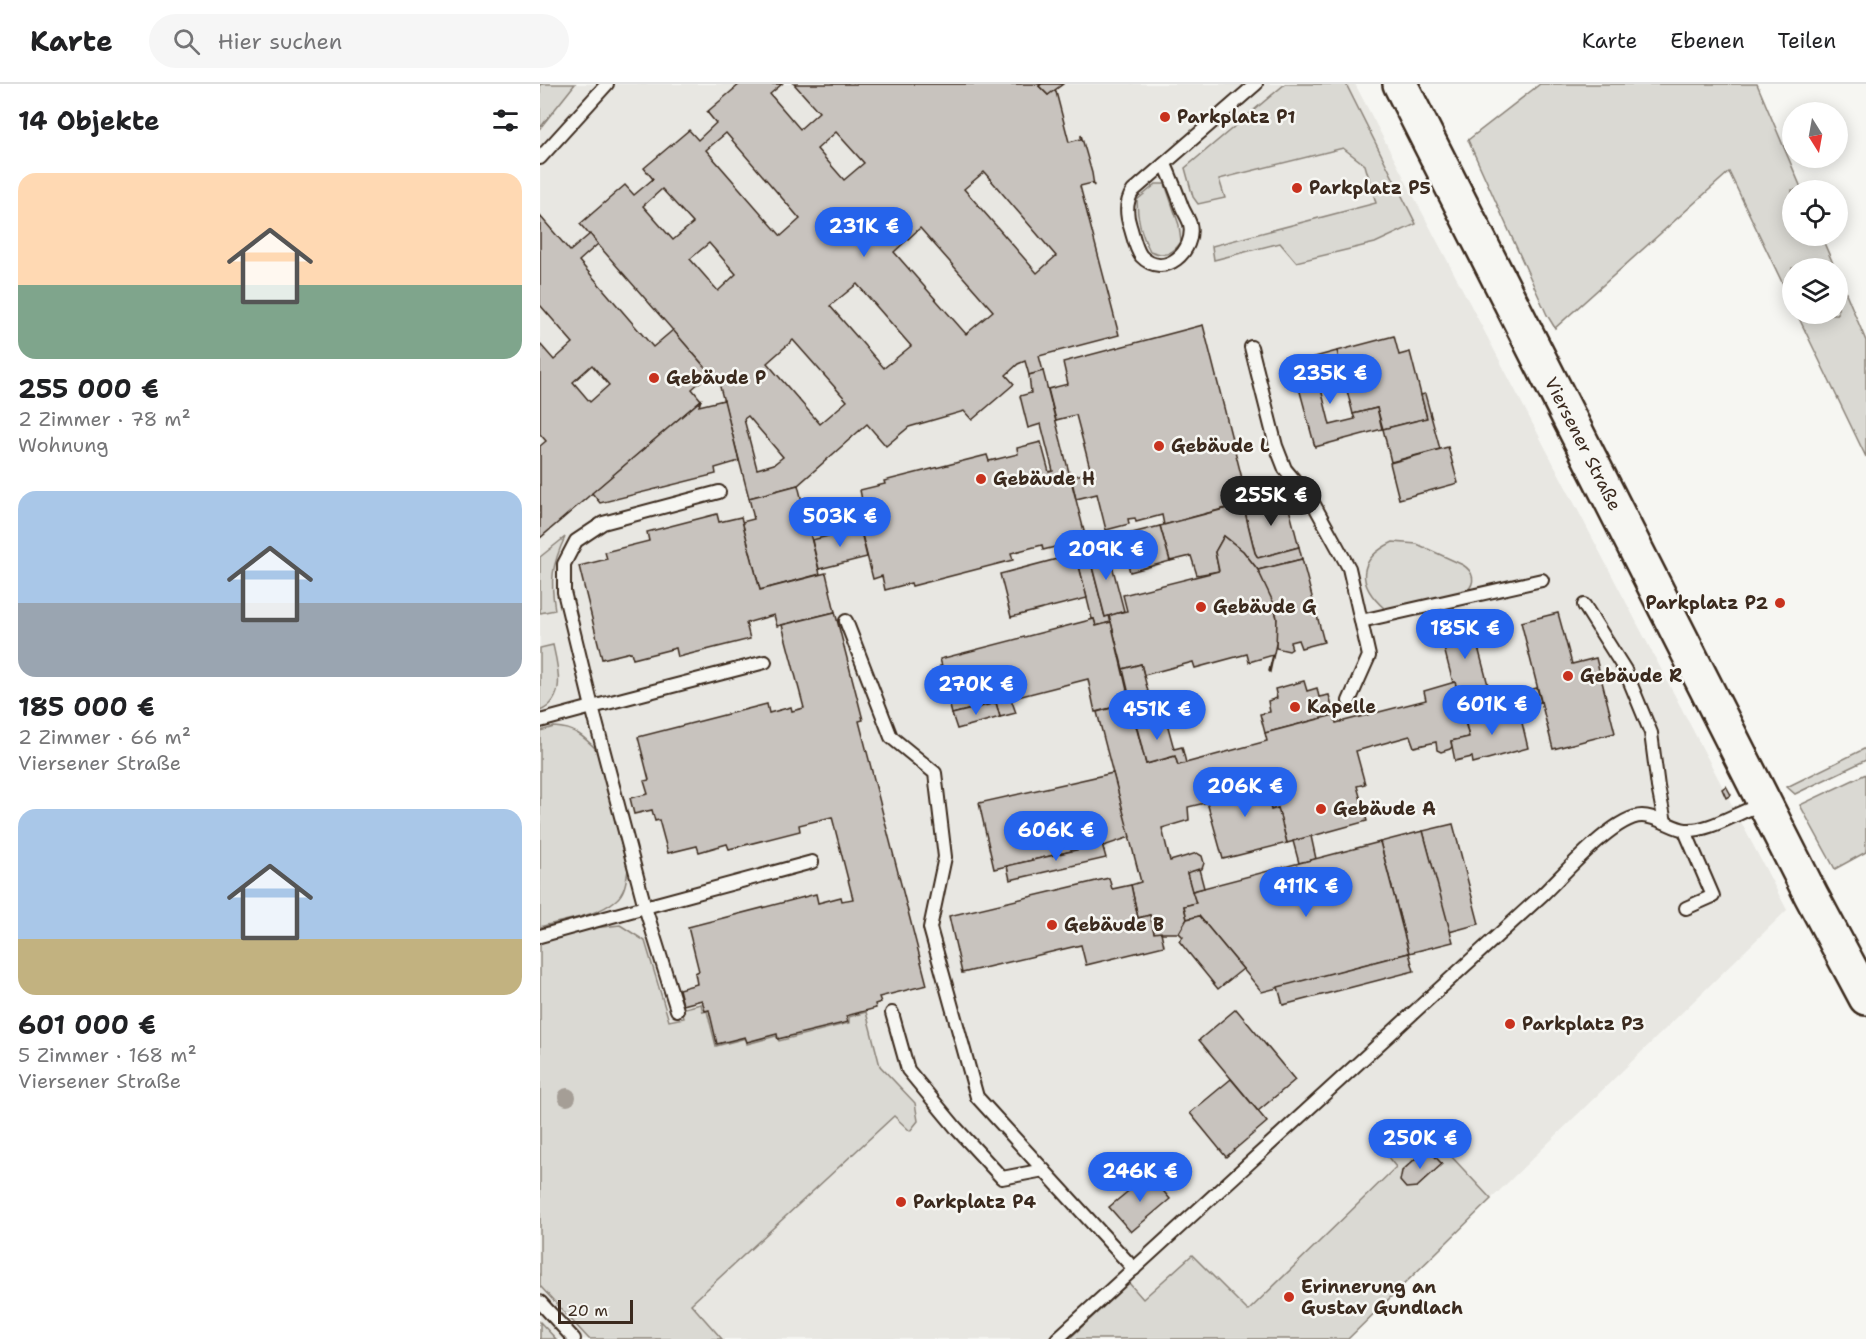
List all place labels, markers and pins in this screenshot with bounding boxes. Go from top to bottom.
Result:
place label: Parkplatz P1 [1177,105,1295,129]
marker: Parkplatz P1 [1158,110,1172,124]
place label: Parkplatz P5 [1309,176,1431,200]
marker: Parkplatz P5 [1290,181,1304,195]
pin: 231K € [815,207,913,258]
pin: 235K € [1281,354,1379,405]
place label: Gebäude P [666,366,766,390]
marker: Gebäude P [647,371,661,385]
place label: Gebäude L [1171,434,1270,458]
marker: Gebäude L [1152,439,1166,453]
place label: Gebäude H [993,467,1095,491]
marker: Gebäude H [974,472,988,486]
pin: 255K € [1222,476,1320,527]
pin: 503K € [791,497,889,548]
pin: 209K € [1057,530,1155,581]
place label: Parkplatz P2 [1646,591,1768,615]
place label: Gebäude G [1213,595,1317,619]
marker: Parkplatz P2 [1773,596,1787,610]
marker: Gebäude G [1194,600,1208,614]
pin: 185K € [1416,609,1514,660]
place label: Gebäude R [1580,664,1682,688]
pin: 270K € [927,665,1025,716]
marker: Gebäude R [1561,669,1575,683]
pin: 601K € [1443,685,1541,736]
pin: 451K € [1108,690,1206,741]
place label: Kapelle [1307,695,1376,719]
marker: Kapelle [1288,700,1302,714]
pin: 206K € [1196,767,1294,818]
place label: Gebäude A [1333,797,1436,821]
marker: Gebäude A [1314,802,1328,816]
pin: 606K € [1007,811,1105,862]
pin: 411K € [1257,867,1355,918]
place label: Gebäude B [1064,913,1164,937]
marker: Gebäude B [1045,918,1059,932]
place label: Parkplatz P3 [1522,1012,1644,1036]
marker: Parkplatz P3 [1503,1017,1517,1031]
pin: 250K € [1371,1119,1469,1170]
pin: 246K € [1091,1152,1189,1203]
place label: Parkplatz P4 [913,1190,1036,1214]
marker: Parkplatz P4 [894,1195,908,1209]
place label: Erinnerung an Gustav Gundlach [1301,1275,1463,1320]
marker: Erinnerung an Gustav Gundlach [1282,1290,1296,1304]

